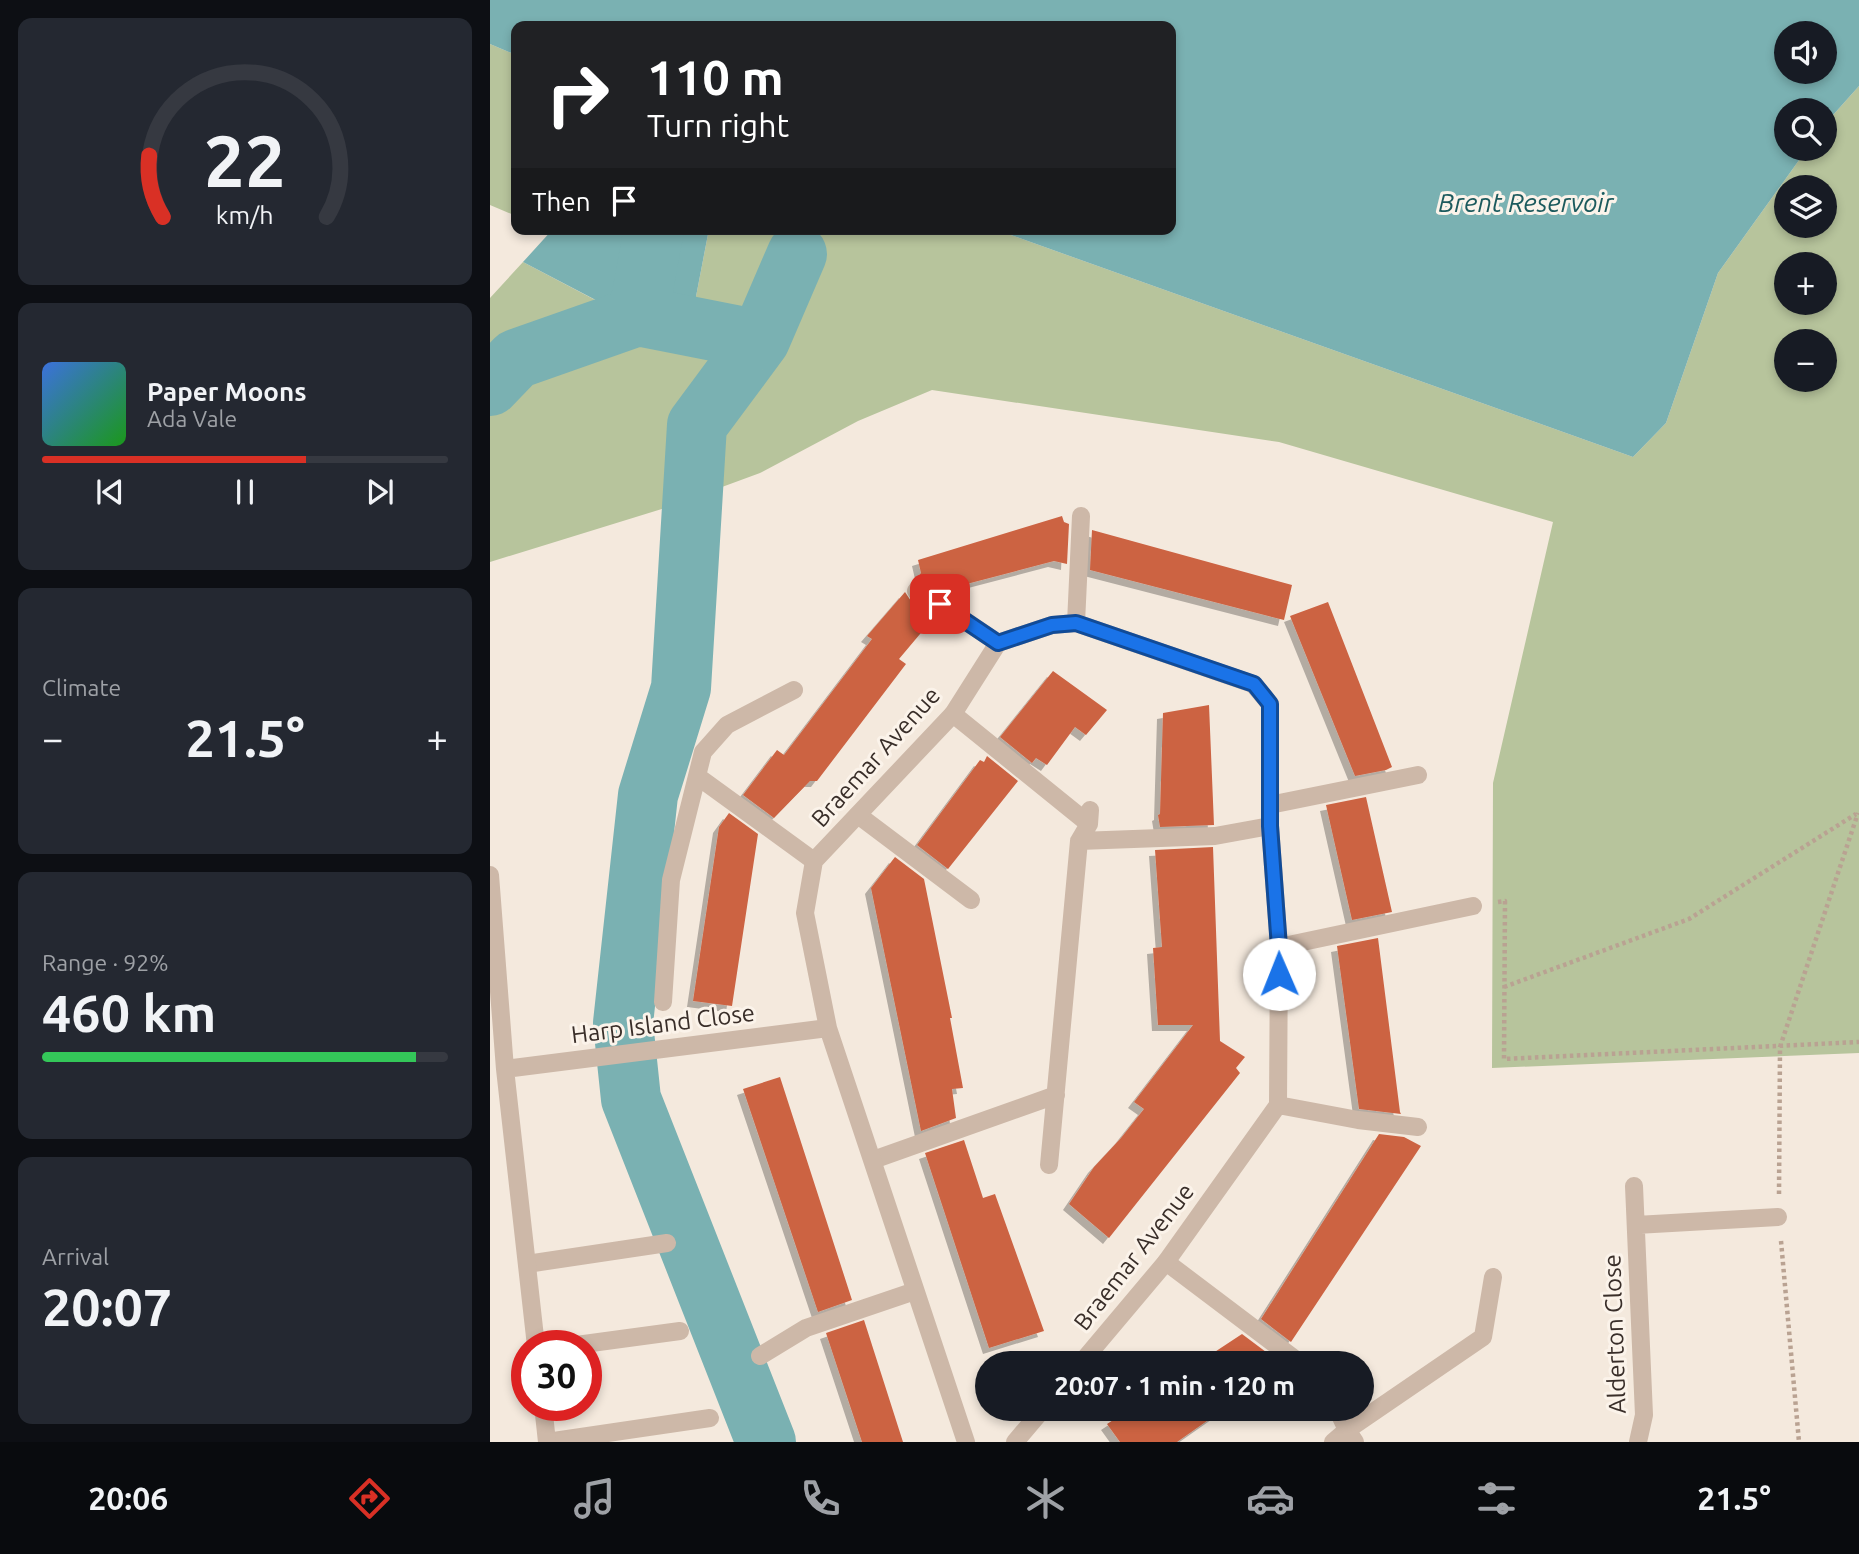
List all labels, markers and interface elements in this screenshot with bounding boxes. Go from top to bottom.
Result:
map controls [1774,21,1837,392]
button: sound [1774,21,1837,84]
icon: right [532,49,623,140]
text: 110 m [647,49,784,104]
button: search [1774,98,1837,161]
text: Turn right [647,107,789,143]
text: 22 [204,120,286,202]
button: layers [1774,175,1837,238]
icon: arrive [605,182,643,220]
text: Then [532,187,591,216]
water label: Brent Reservoir [1438,188,1615,217]
text: km/h [216,201,274,229]
button: + [1774,252,1837,315]
button: − [1774,329,1837,392]
text: Paper Moons [147,377,306,406]
text: Ada Vale [147,406,237,431]
icon: previous [91,473,129,511]
icon: pause [226,473,264,511]
icon: next [361,473,399,511]
pin [910,574,970,634]
icon: arrive [921,585,959,623]
text: Climate [42,675,121,700]
street label: Braemar Avenue [806,681,945,832]
text: 21.5° [185,709,305,767]
text: − [42,717,63,759]
text: + [427,717,448,759]
position arrow [1242,937,1316,1011]
text: Range · 92% [42,950,169,975]
text: 460 km [42,984,216,1042]
street label: Harp Island Close [570,999,756,1048]
street label: Braemar Avenue [1068,1178,1199,1335]
text: Arrival [42,1244,109,1269]
street label: Alderton Close [1598,1254,1631,1414]
text: 20:07 [42,1278,172,1336]
speed limit sign: 30 [511,1330,602,1421]
text: 20:07 · 1 min · 120 m [1054,1371,1295,1400]
icon: directions [345,1474,394,1523]
icon: music [570,1474,619,1523]
icon: phone [796,1474,845,1523]
icon: climate [1021,1474,1070,1523]
icon: car [1246,1474,1295,1523]
icon: filters [1472,1474,1521,1523]
text: 20:06 [88,1480,168,1516]
text: 21.5° [1697,1480,1771,1516]

